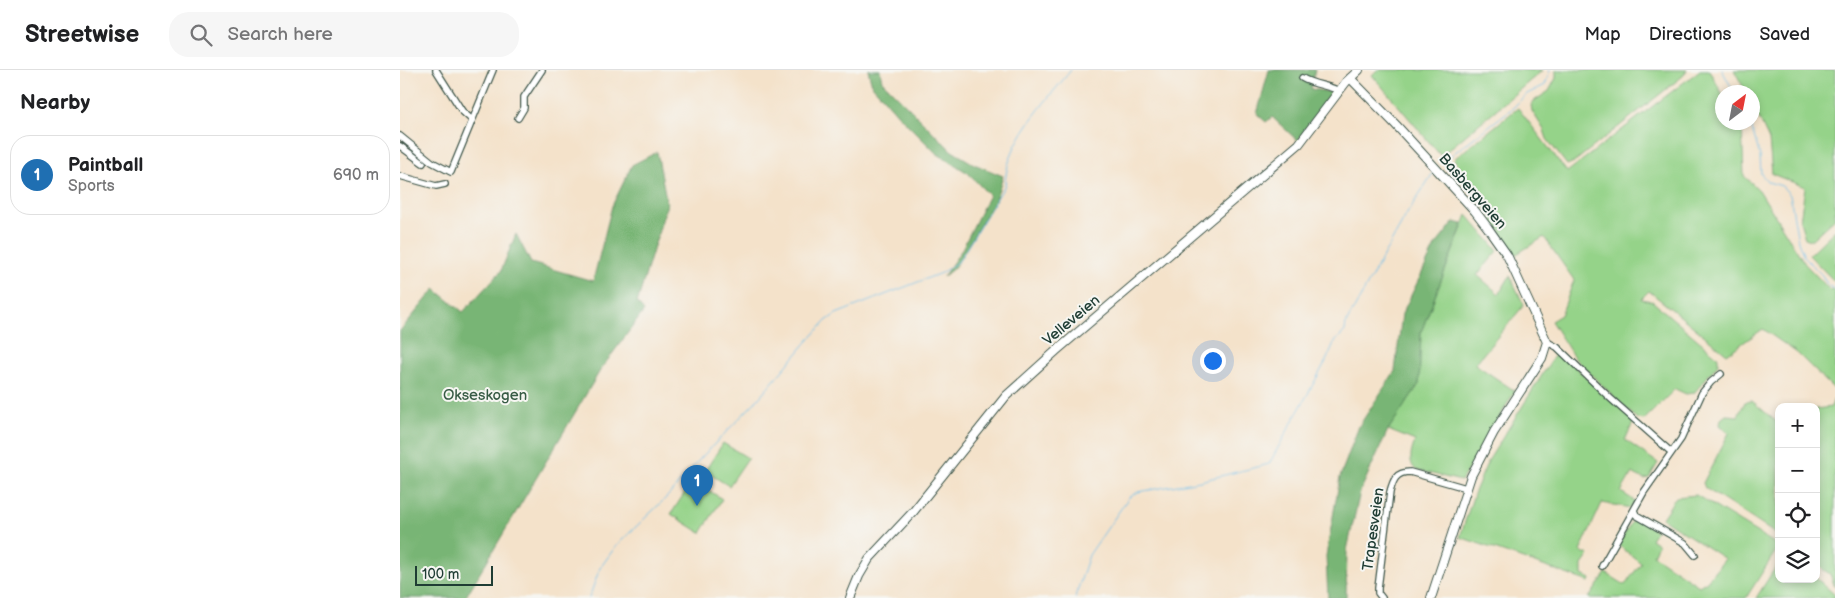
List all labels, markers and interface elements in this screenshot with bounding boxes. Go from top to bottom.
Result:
search box [169,12,519,57]
text: Streetwise [25,20,139,49]
icon: search [187,21,215,49]
text: Search here [227,23,333,46]
text: Map [1585,24,1621,45]
text: Directions [1649,24,1731,45]
text: Saved [1759,24,1810,45]
north arrow [1715,85,1760,130]
text: Nearby [20,90,90,115]
street label: Basbergveien [1435,150,1511,233]
text: Paintball [68,154,143,177]
text: 1 [34,166,40,185]
text: 690 m [333,166,379,185]
text: Sports [68,177,115,196]
street label: Velleveien [1039,291,1104,350]
your location [1200,348,1226,374]
park label: Okseskogen [443,386,527,405]
map controls [1775,403,1820,583]
button: + [1775,403,1820,448]
button: − [1775,448,1820,493]
pin: 1 [681,465,713,506]
street label: Trapesveien [1358,486,1389,572]
button: locate [1775,493,1820,538]
button: layers [1775,538,1820,583]
scale bar [415,563,492,586]
text: 100 m [422,566,459,583]

